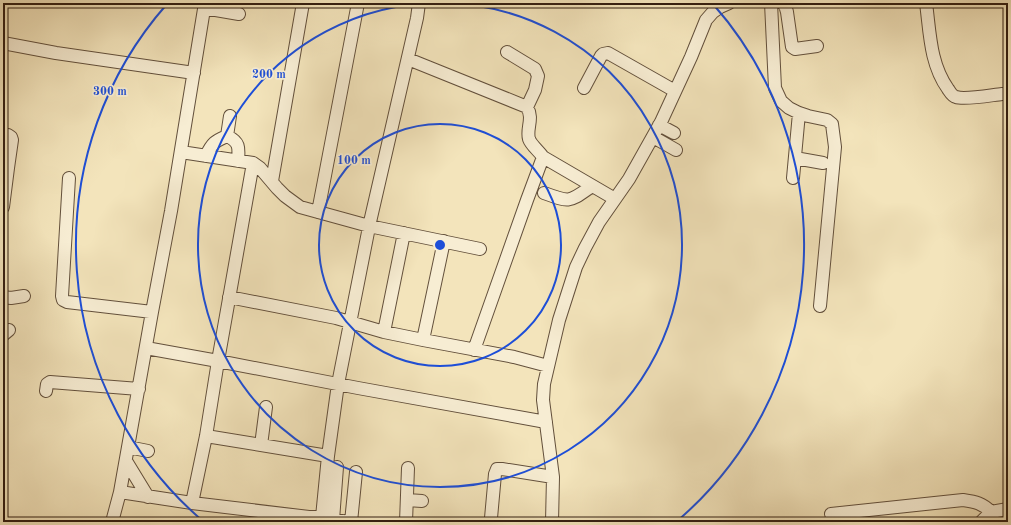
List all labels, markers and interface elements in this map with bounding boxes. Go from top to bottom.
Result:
text: 200 m [252,69,286,81]
text: 300 m [93,86,127,98]
text: 100 m [337,155,371,167]
centre of rings [433,238,447,252]

